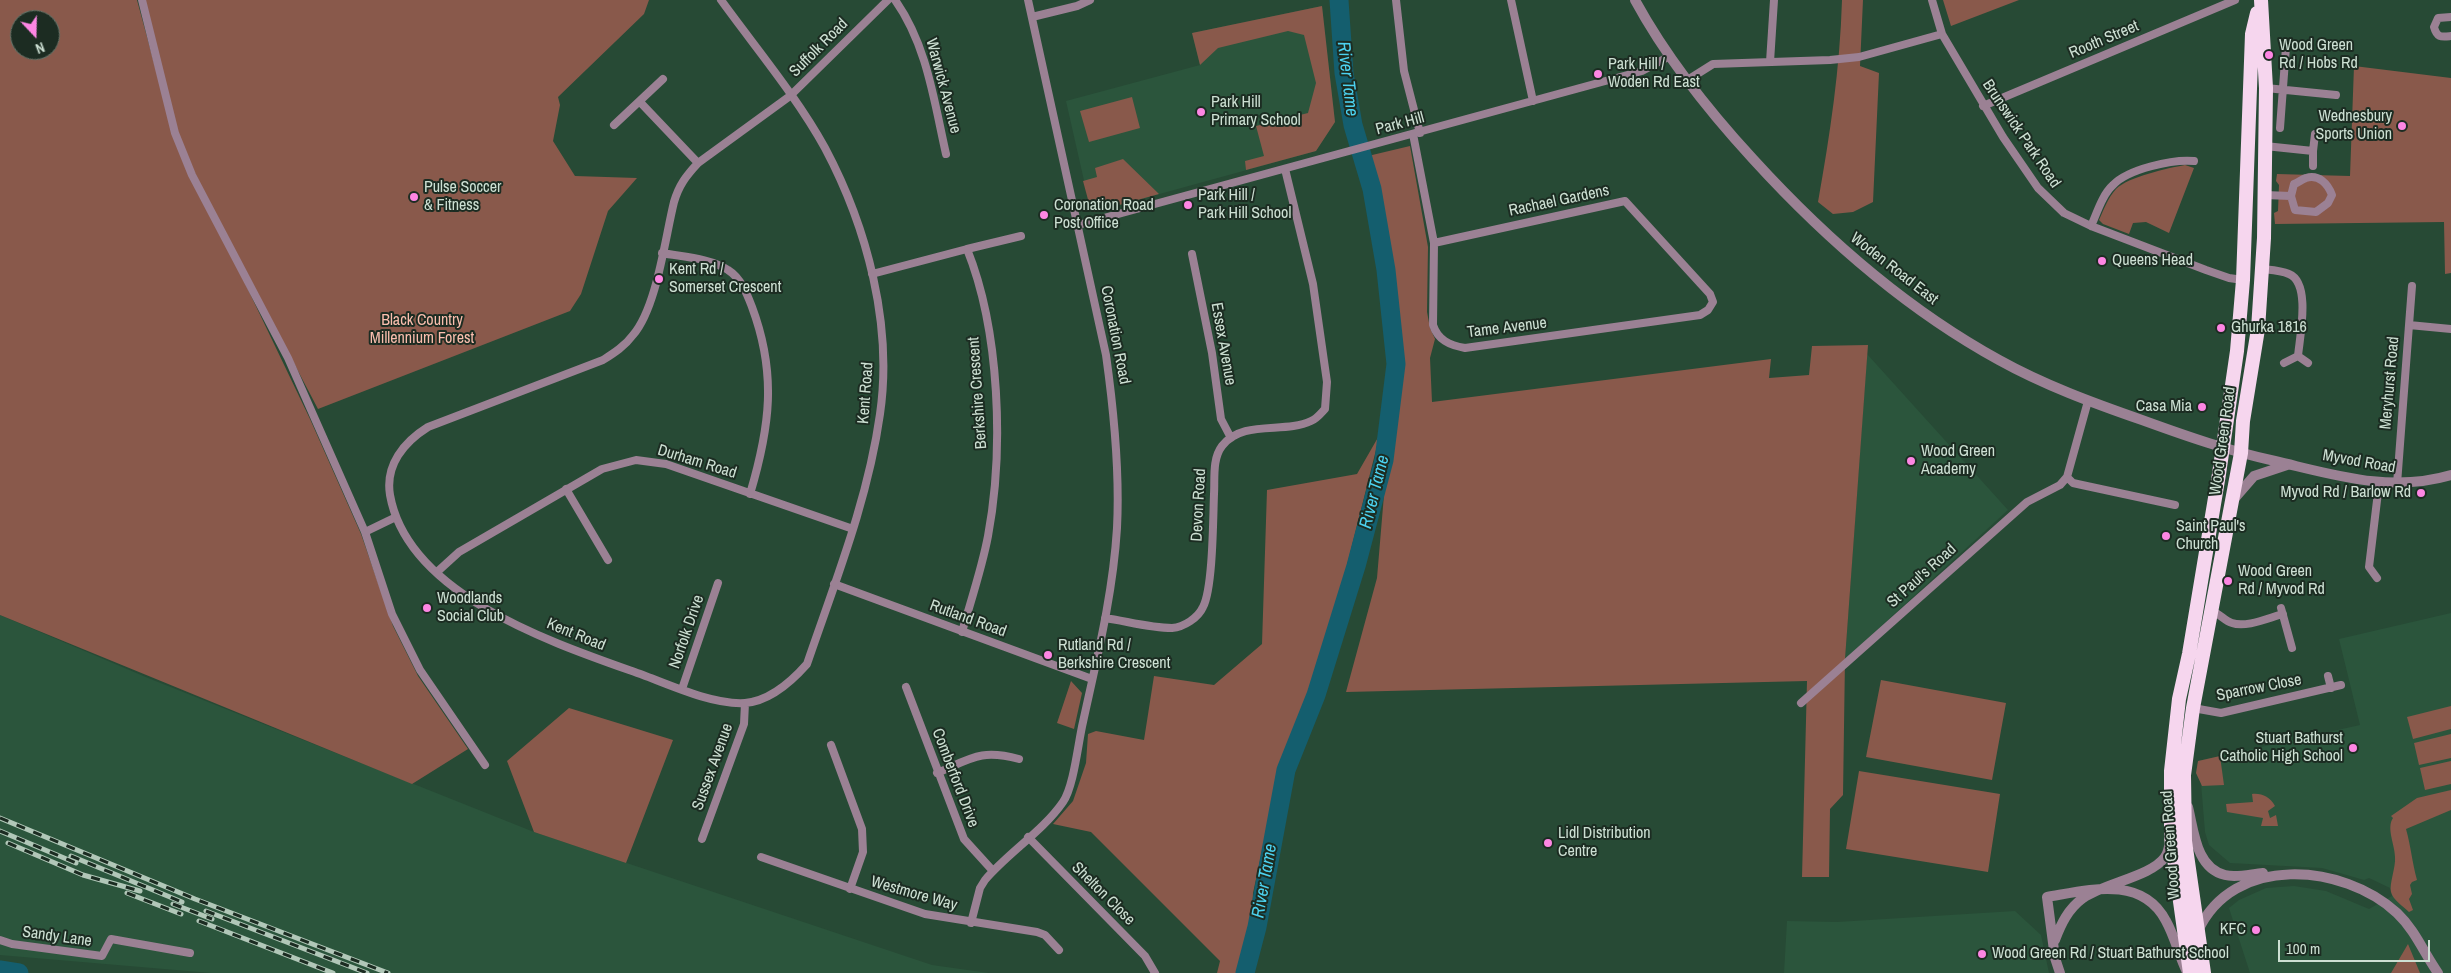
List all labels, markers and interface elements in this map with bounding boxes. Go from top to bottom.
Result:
north arrow [10,10,60,60]
street label: Suffolk Road [786,15,852,81]
street label: Rooth Street [2066,17,2142,63]
street label: Warwick Avenue [921,36,965,136]
place label: Wood Green Rd / Hobs Rd [2279,36,2358,74]
text: N [33,38,47,58]
water label: River Tame [1332,40,1362,118]
marker: Wood Green Rd / Hobs Rd [2263,49,2275,61]
place label: Park Hill / Woden Rd East [1608,55,1700,93]
marker: Park Hill / Woden Rd East [1592,68,1604,80]
street label: Brunswick Park Road [1978,76,2064,192]
place label: Park Hill Primary School [1211,93,1301,131]
marker: Park Hill Primary School [1195,106,1207,118]
place label: Wednesbury Sports Union [2315,107,2392,145]
street label: Park Hill [1374,108,1426,140]
marker: Wednesbury Sports Union [2396,120,2408,132]
place label: Pulse Soccer & Fitness [424,178,501,216]
street label: Rachael Gardens [1507,181,1611,221]
place label: Park Hill / Park Hill School [1198,186,1291,224]
marker: Pulse Soccer & Fitness [408,191,420,203]
place label: Coronation Road Post Office [1054,196,1154,234]
marker: Park Hill / Park Hill School [1182,199,1194,211]
marker: Coronation Road Post Office [1038,209,1050,221]
street label: Woden Road East [1846,229,1942,309]
place label: Queens Head [2112,251,2193,271]
marker: Queens Head [2096,255,2108,267]
place label: Kent Rd / Somerset Crescent [669,260,781,298]
marker: Kent Rd / Somerset Crescent [653,273,665,285]
street label: Coronation Road [1096,284,1134,386]
street label: Essex Avenue [1206,301,1240,387]
park label: Black Country Millennium Forest [370,311,474,349]
street label: Tame Avenue [1466,314,1548,342]
place label: Ghurka 1816 [2231,318,2307,338]
marker: Ghurka 1816 [2215,322,2227,334]
street label: Berkshire Crescent [965,336,991,450]
street label: Meryhurst Road [2376,336,2404,430]
street label: Kent Road [854,361,878,425]
street label: Wood Green Road [2206,386,2240,496]
place label: Casa Mia [2136,397,2192,417]
marker: Casa Mia [2196,401,2208,413]
street label: Durham Road [655,441,739,483]
place label: Wood Green Academy [1921,442,1995,480]
street label: Myvod Road [2321,446,2397,478]
water label: River Tame [1355,453,1395,531]
marker: Wood Green Academy [1905,455,1917,467]
street label: Devon Road [1188,468,1210,542]
place label: Myvod Rd / Barlow Rd [2280,483,2411,503]
marker: Myvod Rd / Barlow Rd [2415,487,2427,499]
place label: Saint Paul's Church [2176,517,2246,555]
marker: Saint Paul's Church [2160,530,2172,542]
street label: St Paul's Road [1883,540,1961,612]
place label: Wood Green Rd / Myvod Rd [2238,562,2325,600]
marker: Wood Green Rd / Myvod Rd [2222,575,2234,587]
place label: Woodlands Social Club [437,589,504,627]
street label: Norfolk Drive [665,593,709,671]
street label: Rutland Road [927,596,1009,642]
marker: Woodlands Social Club [421,602,433,614]
street label: Kent Road [544,614,608,656]
place label: Rutland Rd / Berkshire Crescent [1058,636,1170,674]
marker: Rutland Rd / Berkshire Crescent [1042,649,1054,661]
street label: Sparrow Close [2215,670,2303,706]
street label: Sussex Avenue [688,721,738,813]
street label: Comberford Drive [927,726,983,830]
place label: Stuart Bathurst Catholic High School [2220,729,2343,767]
marker: Stuart Bathurst Catholic High School [2347,742,2359,754]
street label: Wood Green Road [2158,790,2184,900]
place label: Lidl Distribution Centre [1558,824,1651,862]
marker: Lidl Distribution Centre [1542,837,1554,849]
water label: River Tame [1248,842,1282,920]
street label: Shelton Close [1067,858,1139,930]
street label: Westmore Way [869,873,959,915]
place label: KFC [2220,920,2246,940]
street label: Sandy Lane [21,923,93,951]
marker: KFC [2250,924,2262,936]
scale bar [2281,930,2434,962]
text: 100 m [2286,938,2320,959]
place label: Wood Green Rd / Stuart Bathurst School [1992,944,2229,964]
marker: Wood Green Rd / Stuart Bathurst School [1976,948,1988,960]

